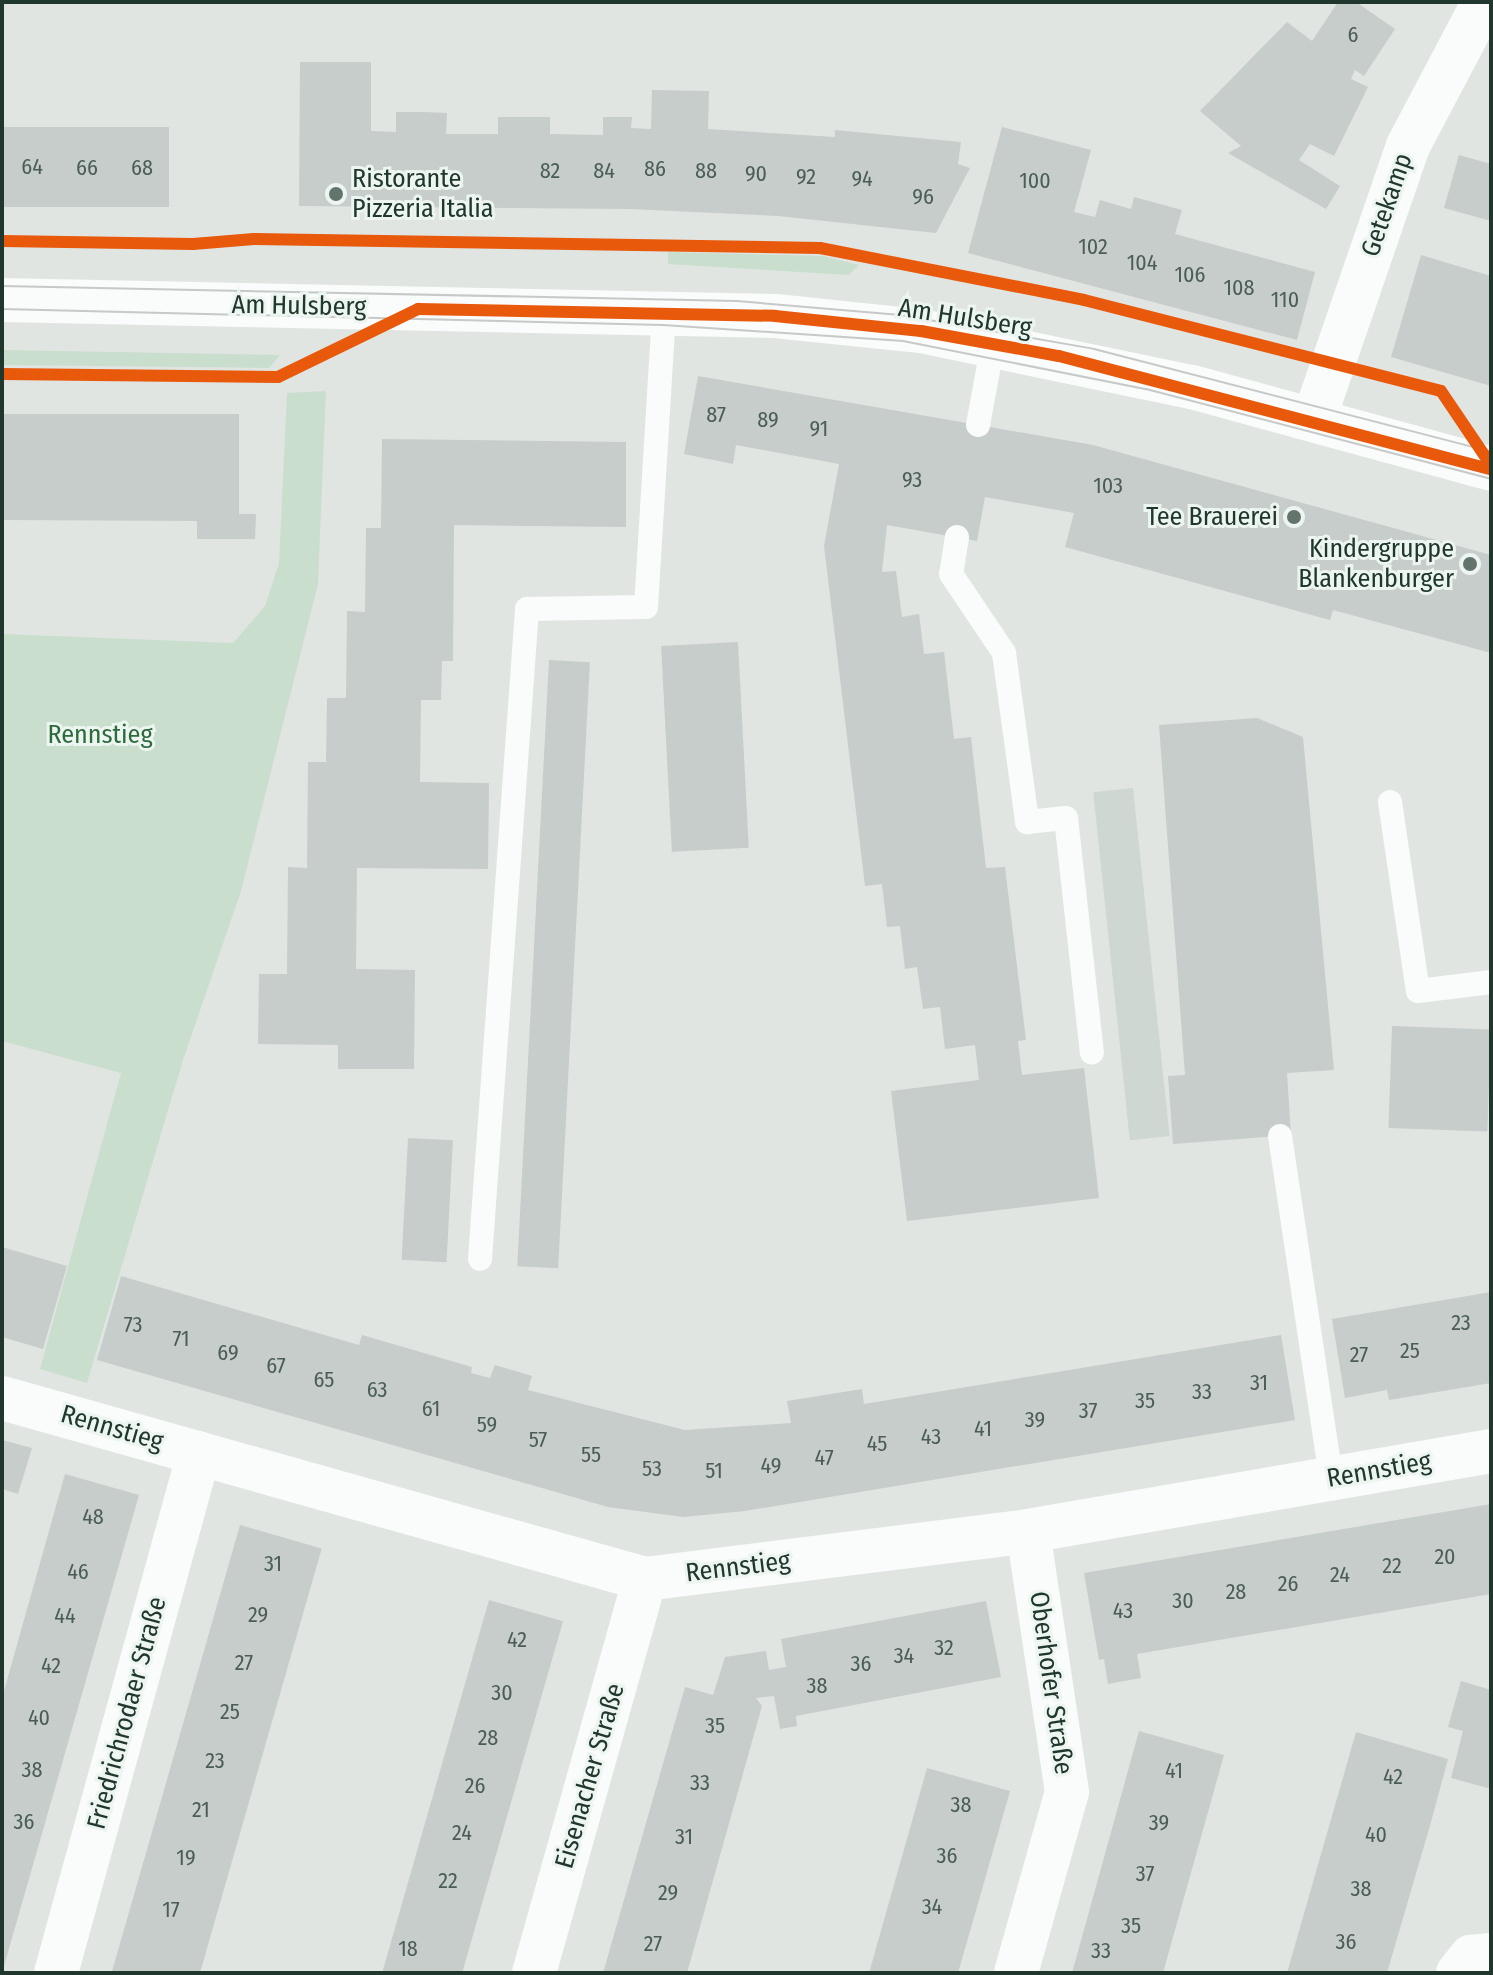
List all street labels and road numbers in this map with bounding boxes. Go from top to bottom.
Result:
street label: Getekamp [1355,149,1419,261]
street label: Am Hulsberg [231,289,367,323]
street label: Am Hulsberg [896,292,1034,344]
street label: Rennstieg [57,1398,167,1458]
street label: Rennstieg [1324,1445,1434,1495]
street label: Rennstieg [684,1545,792,1589]
street label: Oberhofer Straße [1023,1590,1079,1776]
street label: Friedrichrodaer Straße [81,1593,173,1833]
street label: Eisenacher Straße [549,1680,631,1872]

